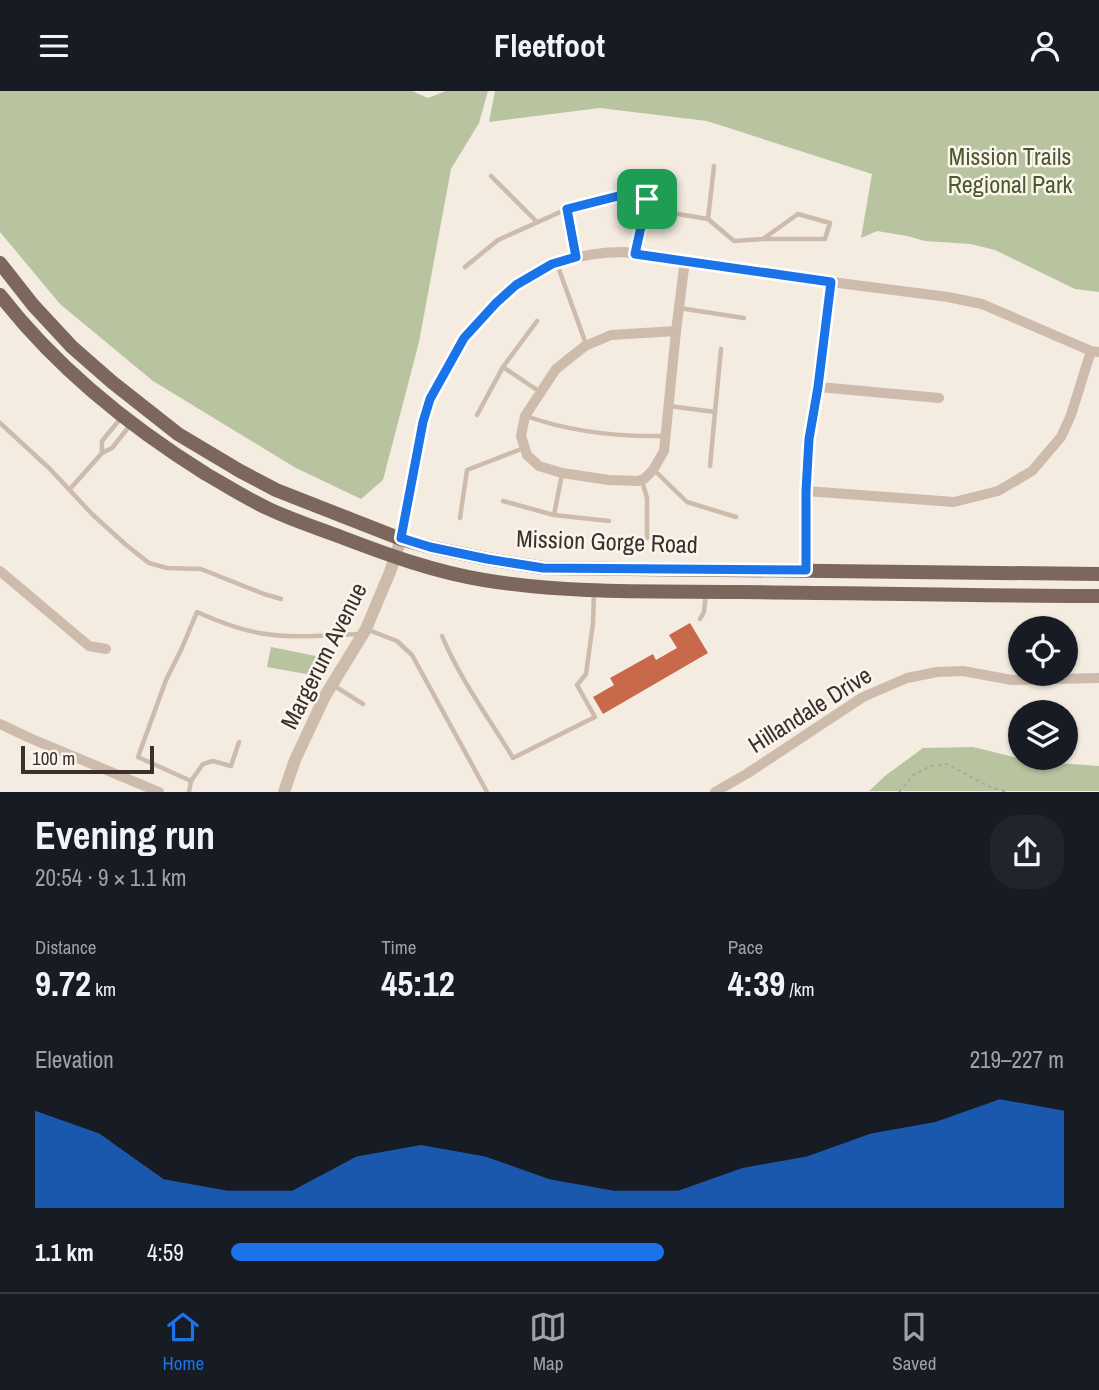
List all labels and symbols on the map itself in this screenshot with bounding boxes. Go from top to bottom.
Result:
park label: Mission Trails Regional Park [948,140,1073,200]
pin [617,169,677,229]
street label: Mission Gorge Road [516,522,698,560]
street label: Margerum Avenue [272,577,374,734]
street label: Hillandale Drive [742,658,877,760]
scale bar [21,743,154,774]

